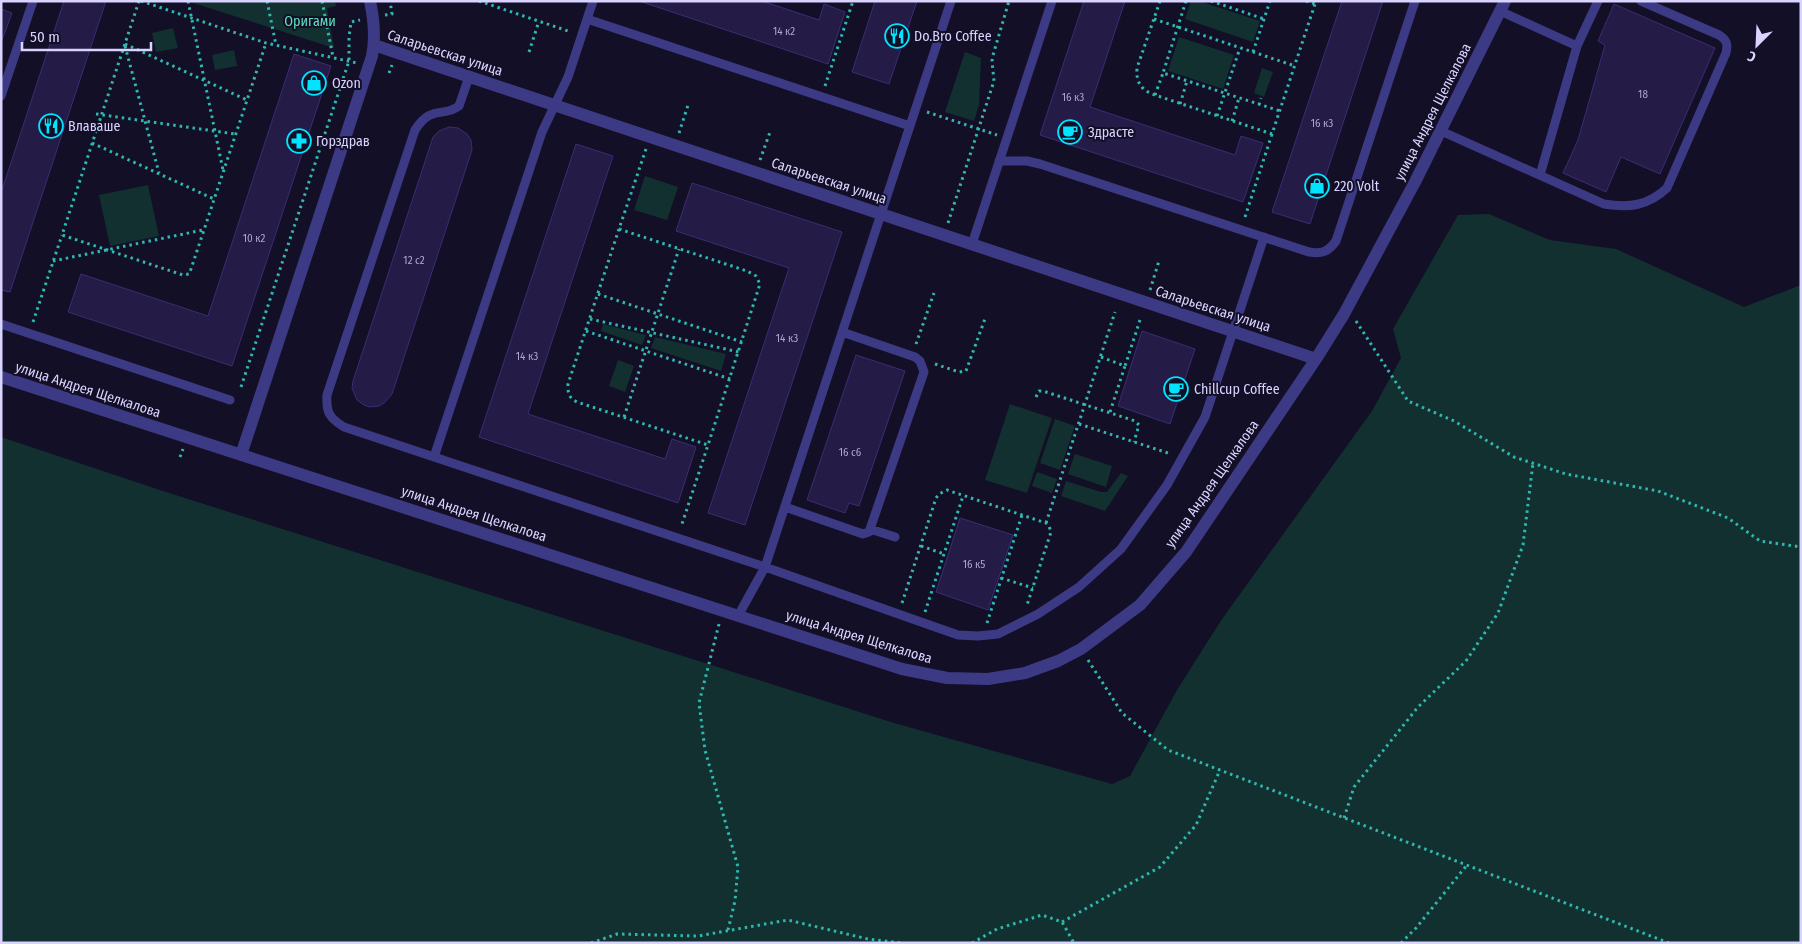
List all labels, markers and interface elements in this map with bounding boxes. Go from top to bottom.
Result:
park label: Оригами [284,13,336,30]
scale bar [22,20,151,52]
north arrow [1732,20,1782,70]
restaurant icon: Do.Bro Coffee [884,23,910,49]
house number: 14 к2 [773,25,795,38]
street label: Саларьевская улица [385,26,505,80]
text: 50 m [30,28,60,46]
place label: Do.Bro Coffee [914,28,992,45]
street label: улица Андрея Щелкалова [1391,40,1475,184]
text: С [1745,47,1759,66]
shop icon: Ozon [301,70,327,96]
place label: Ozon [332,75,361,92]
house number: 18 [1638,88,1648,101]
house number: 16 к3 [1062,91,1084,104]
restaurant icon: Влаваше [38,113,64,139]
house number: 16 к3 [1311,117,1333,130]
place label: Влаваше [68,118,120,135]
cafe icon: Здрасте [1057,119,1083,145]
place label: Здрасте [1088,124,1134,141]
pharmacy icon: Горздрав [286,128,312,154]
place label: Горздрав [316,133,370,150]
street label: Саларьевская улица [769,154,889,208]
shop icon: 220 Volt [1304,173,1330,199]
place label: 220 Volt [1334,178,1380,195]
house number: 10 к2 [243,232,265,245]
house number: 12 с2 [403,254,425,267]
street label: Саларьевская улица [1153,282,1273,336]
house number: 14 к3 [776,332,798,345]
house number: 14 к3 [516,350,538,363]
street label: улица Андрея Щелкалова [13,358,163,422]
cafe icon: Chillcup Coffee [1163,376,1189,402]
place label: Chillcup Coffee [1194,381,1280,398]
street label: улица Андрея Щелкалова [1161,417,1263,551]
house number: 16 с6 [839,446,862,459]
street label: улица Андрея Щелкалова [399,482,549,546]
house number: 16 к5 [963,558,985,571]
street label: улица Андрея Щелкалова [784,607,934,667]

